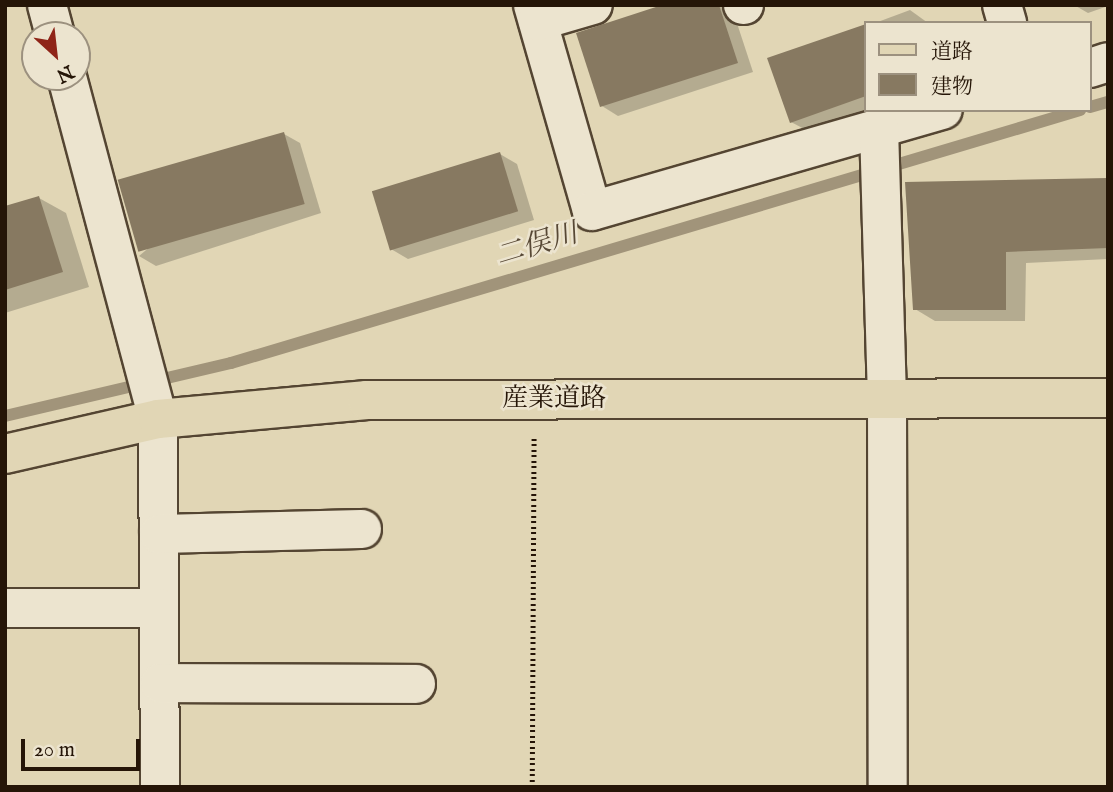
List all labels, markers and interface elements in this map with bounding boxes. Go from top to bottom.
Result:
north arrow [21,21,91,91]
legend [864,21,1092,112]
text: 道路 [931,39,973,66]
text: N [52,58,77,87]
text: 建物 [931,74,973,101]
water label: 二俣川 [492,218,582,274]
street label: 産業道路 [502,383,606,415]
scale bar [24,726,144,770]
text: 20 m [34,737,75,764]

